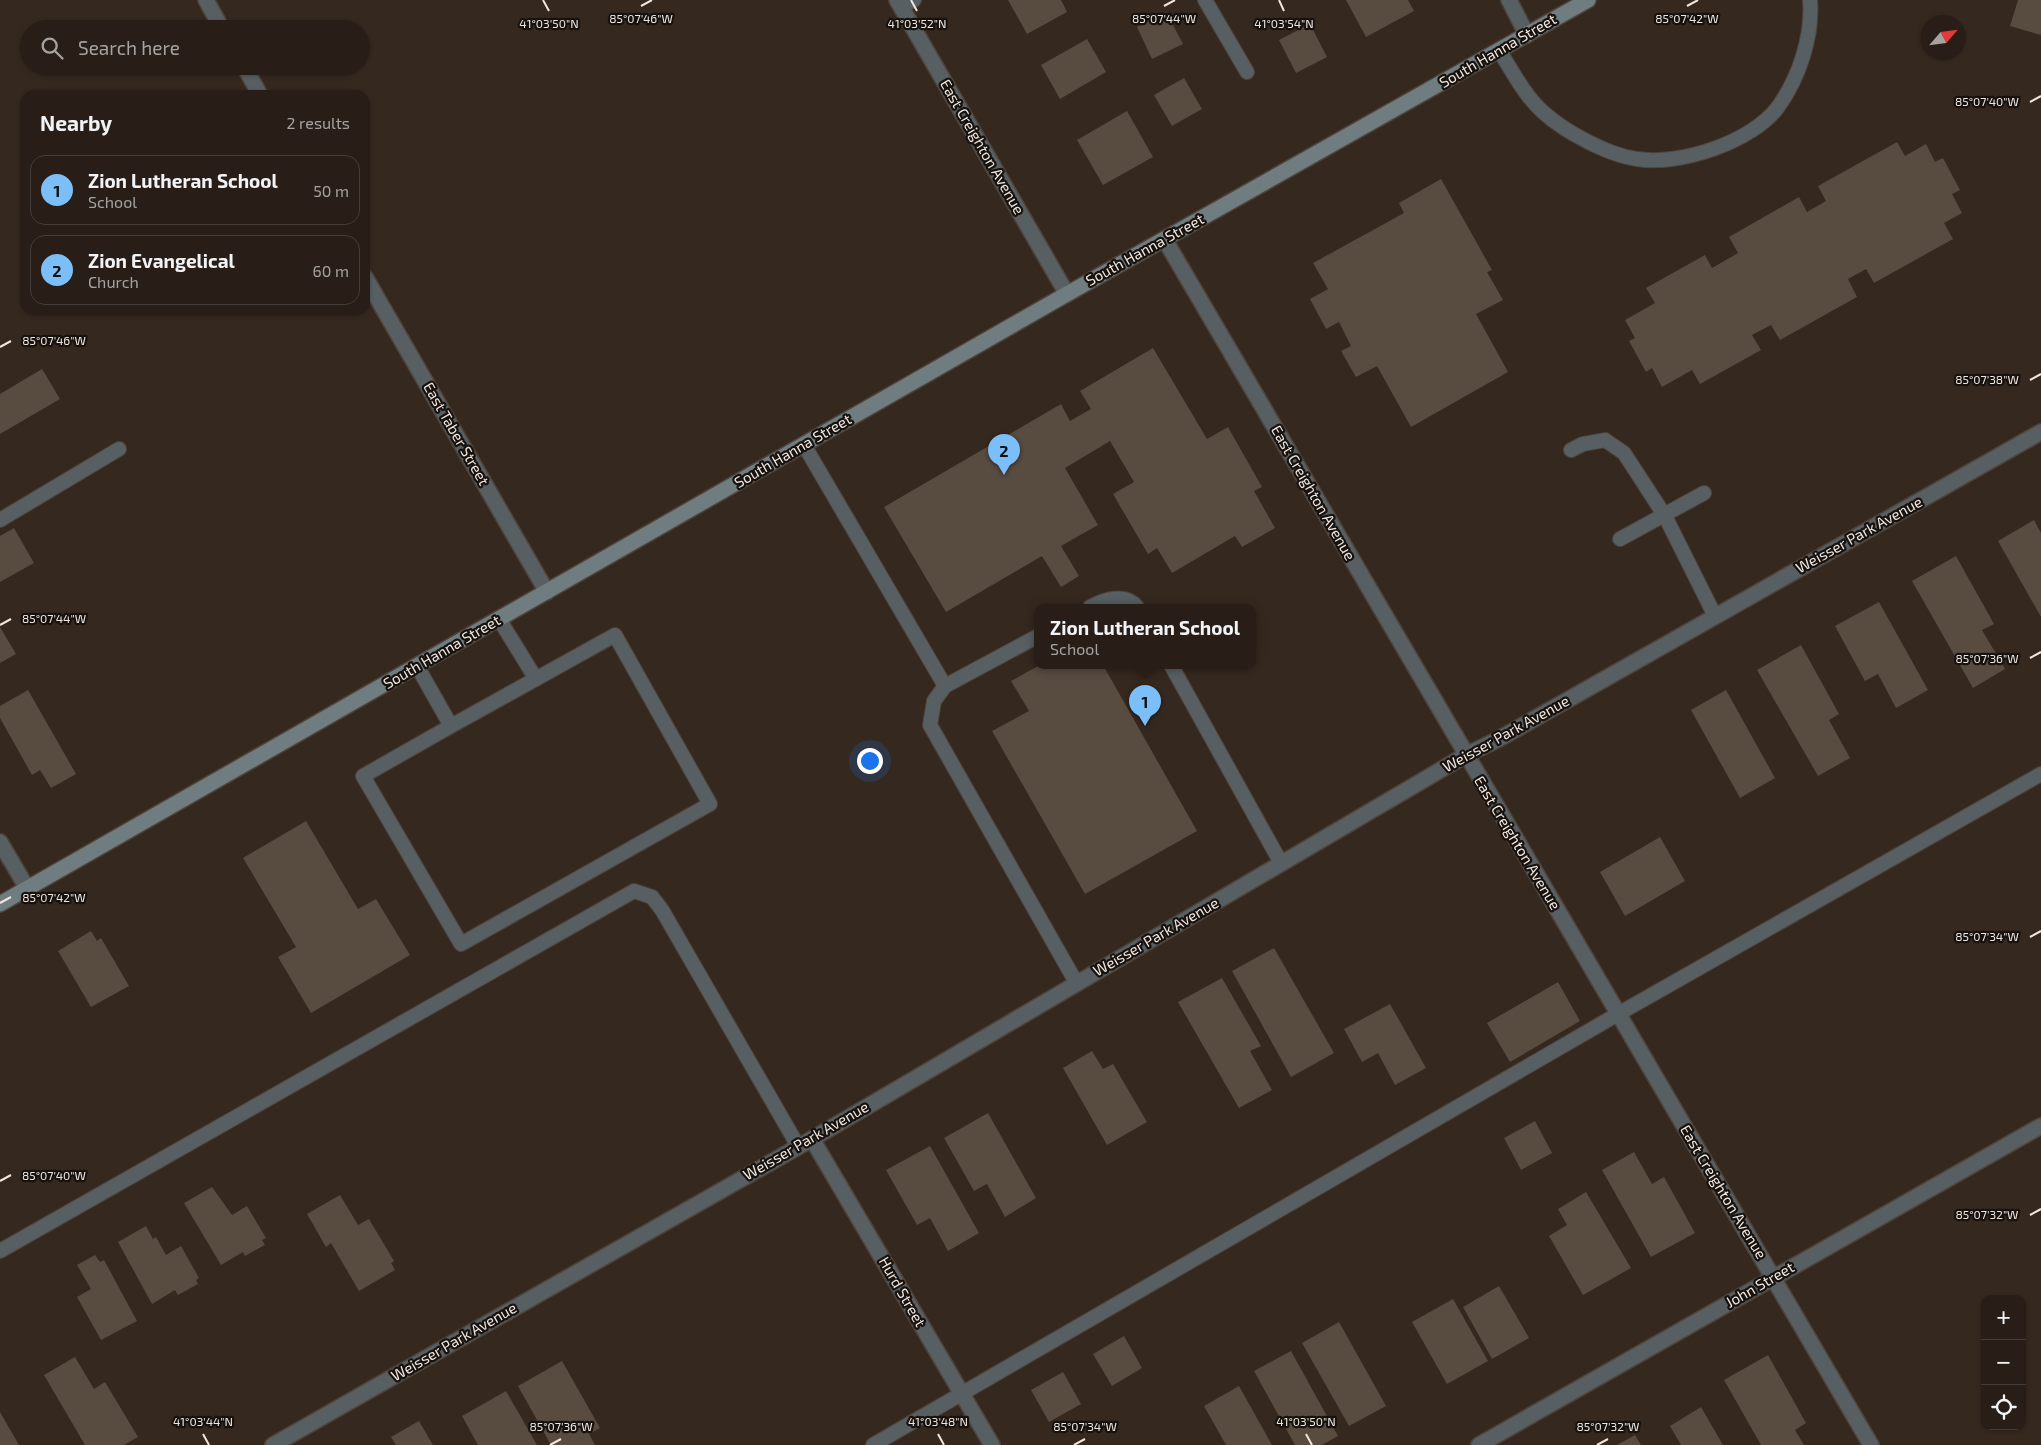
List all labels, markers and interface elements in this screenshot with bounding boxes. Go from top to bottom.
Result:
street label: South Hanna Street [1436,9,1559,91]
text: 85°07'46"W [609,11,673,25]
text: 85°07'44"W [1132,11,1196,25]
text: 85°07'42"W [1655,11,1719,25]
north arrow [1921,15,1966,60]
text: 41°03'50"N [519,16,579,30]
text: 41°03'52"N [888,16,946,30]
text: 41°03'54"N [1254,16,1314,30]
search box [20,20,370,75]
icon: search [38,34,66,62]
text: Search here [78,36,180,59]
street label: East Creighton Avenue [937,76,1029,217]
text: 85°07'40"W [1955,94,2019,108]
text: Nearby [40,110,112,135]
text: 2 results [287,113,350,132]
text: Zion Lutheran School [88,169,278,192]
text: 1 [54,181,60,200]
text: 50 m [313,181,349,200]
text: School [88,192,137,211]
street label: South Hanna Street [1082,209,1207,289]
text: Zion Evangelical [88,249,235,272]
text: 2 [52,261,62,280]
text: 60 m [313,261,349,280]
text: Church [88,272,139,291]
text: 85°07'46"W [22,333,86,347]
text: 85°07'38"W [1955,372,2019,386]
street label: East Taber Street [420,379,494,488]
street label: South Hanna Street [731,409,854,491]
street label: East Creighton Avenue [1268,422,1360,563]
pin: 2 [988,434,1020,475]
street label: Weisser Park Avenue [1792,492,1925,576]
popup [1034,604,1256,669]
street label: South Hanna Street [380,610,503,692]
text: 85°07'44"W [22,611,86,625]
text: Zion Lutheran School [1050,616,1240,639]
text: School [1050,639,1099,658]
text: 85°07'36"W [1955,651,2019,665]
pin: 1 [1129,685,1161,726]
street label: Weisser Park Avenue [1439,691,1572,775]
your location [857,748,883,774]
street label: East Creighton Avenue [1471,772,1565,913]
text: 85°07'42"W [22,890,86,904]
street label: Weisser Park Avenue [1090,893,1221,979]
text: 85°07'34"W [1955,929,2019,943]
street label: Weisser Park Avenue [740,1097,871,1183]
street label: East Creighton Avenue [1677,1121,1771,1262]
text: 85°07'40"W [22,1168,86,1182]
text: 85°07'32"W [1956,1207,2019,1221]
street label: Hurd Street [876,1253,930,1330]
street label: John Street [1722,1257,1797,1311]
map controls [1981,1295,2026,1430]
button: + [1981,1295,2026,1340]
street label: Weisser Park Avenue [388,1298,519,1384]
button: − [1981,1340,2026,1385]
button: locate [1981,1385,2026,1430]
text: 41°03'44"N [173,1414,233,1428]
text: 41°03'48"N [908,1414,968,1428]
text: 41°03'50"N [1276,1414,1336,1428]
text: 85°07'36"W [529,1419,593,1433]
text: 85°07'34"W [1053,1419,1117,1433]
text: 85°07'32"W [1577,1419,1640,1433]

